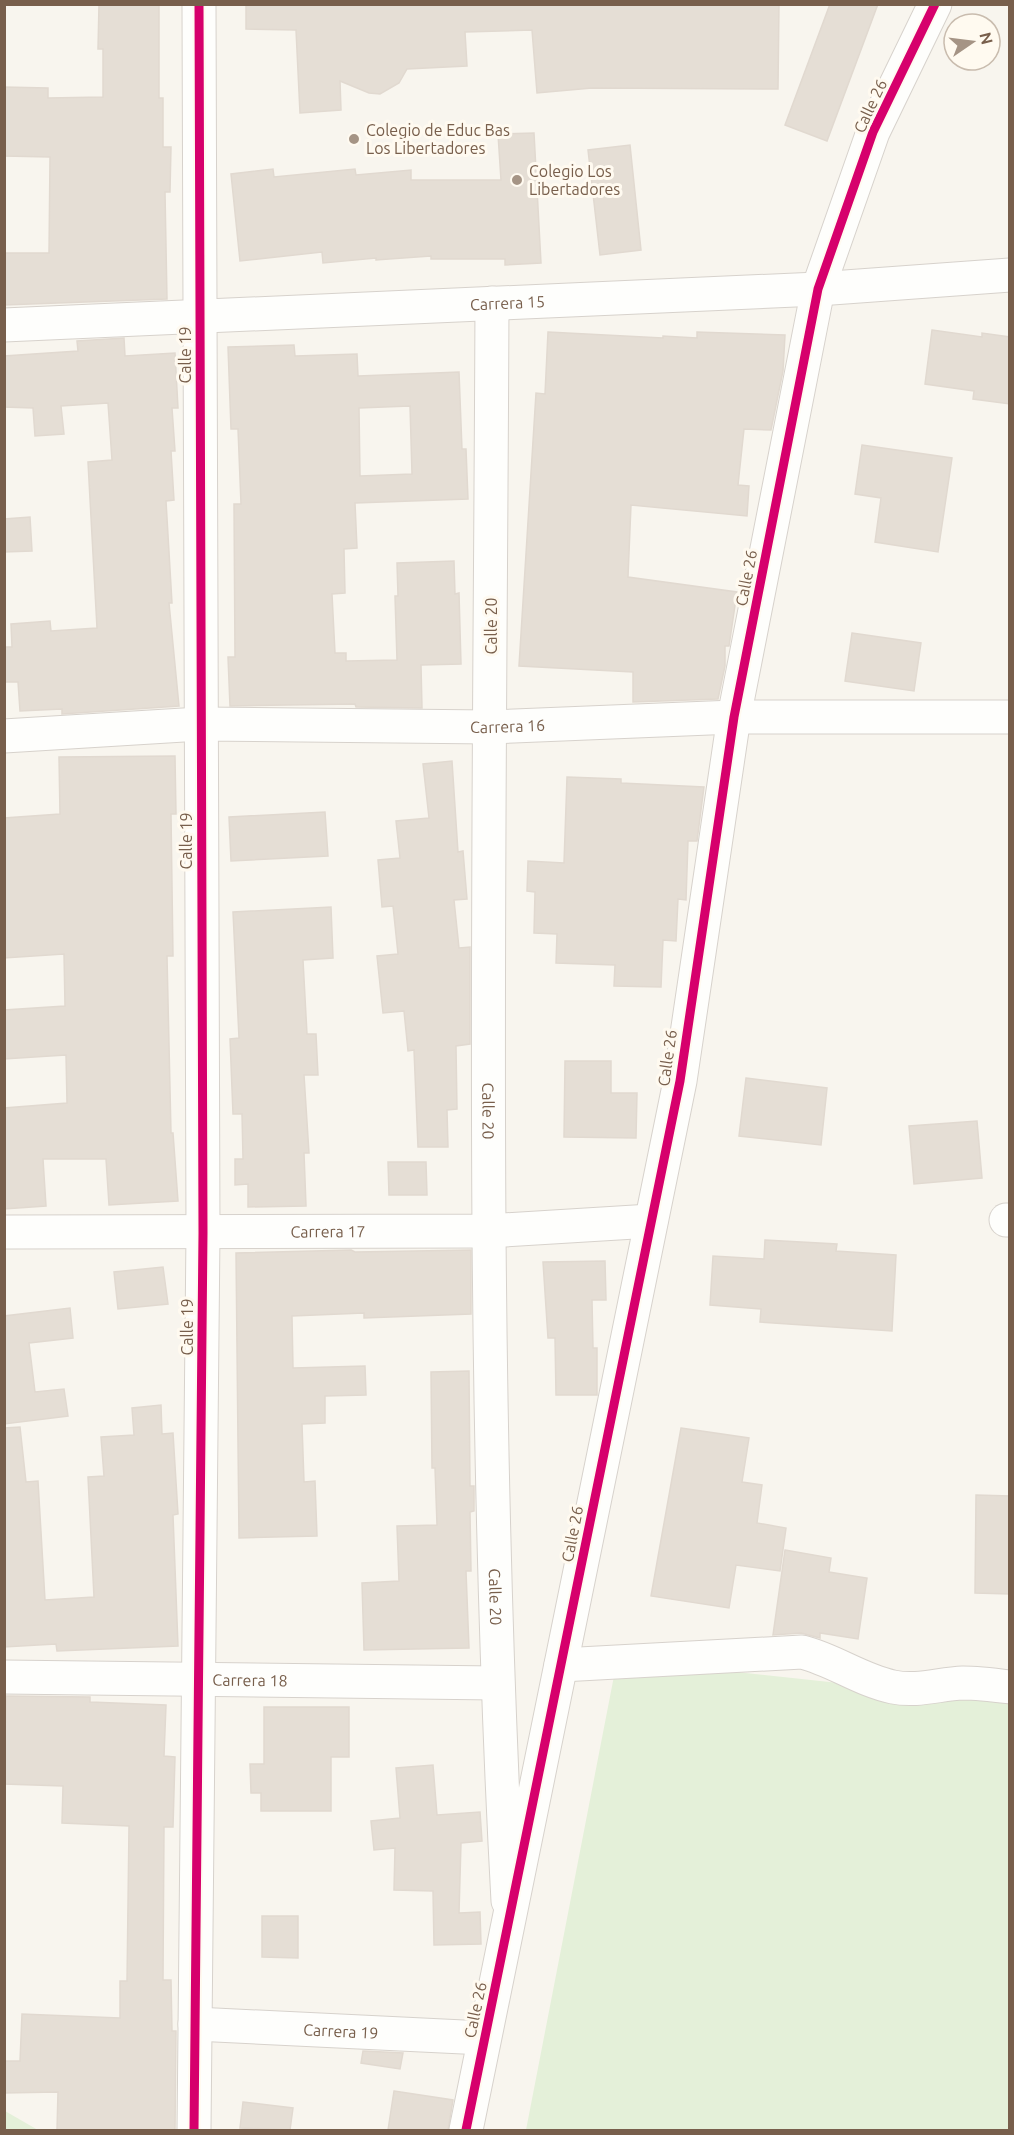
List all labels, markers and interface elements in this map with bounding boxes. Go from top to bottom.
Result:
north arrow [942,12,1002,72]
text: N [976,30,997,46]
street label: Calle 26 [850,76,890,136]
place label: Colegio de Educ Bas Los Libertadores [366,121,510,157]
marker: Colegio de Educ Bas Los Libertadores [347,132,361,146]
place label: Colegio Los Libertadores [529,162,620,198]
marker: Colegio Los Libertadores [510,173,524,187]
street label: Carrera 15 [470,292,545,313]
street label: Calle 19 [176,327,194,383]
street label: Calle 26 [732,548,760,608]
street label: Calle 20 [482,598,500,654]
street label: Carrera 16 [470,716,545,736]
street label: Calle 19 [177,813,195,869]
street label: Calle 26 [654,1029,680,1087]
street label: Calle 20 [479,1082,497,1140]
street label: Carrera 17 [290,1222,366,1240]
street label: Calle 19 [178,1299,196,1355]
street label: Calle 26 [558,1504,586,1564]
street label: Calle 20 [486,1568,505,1626]
street label: Carrera 18 [212,1671,288,1689]
street label: Calle 26 [460,1980,490,2040]
street label: Carrera 19 [303,2020,379,2042]

